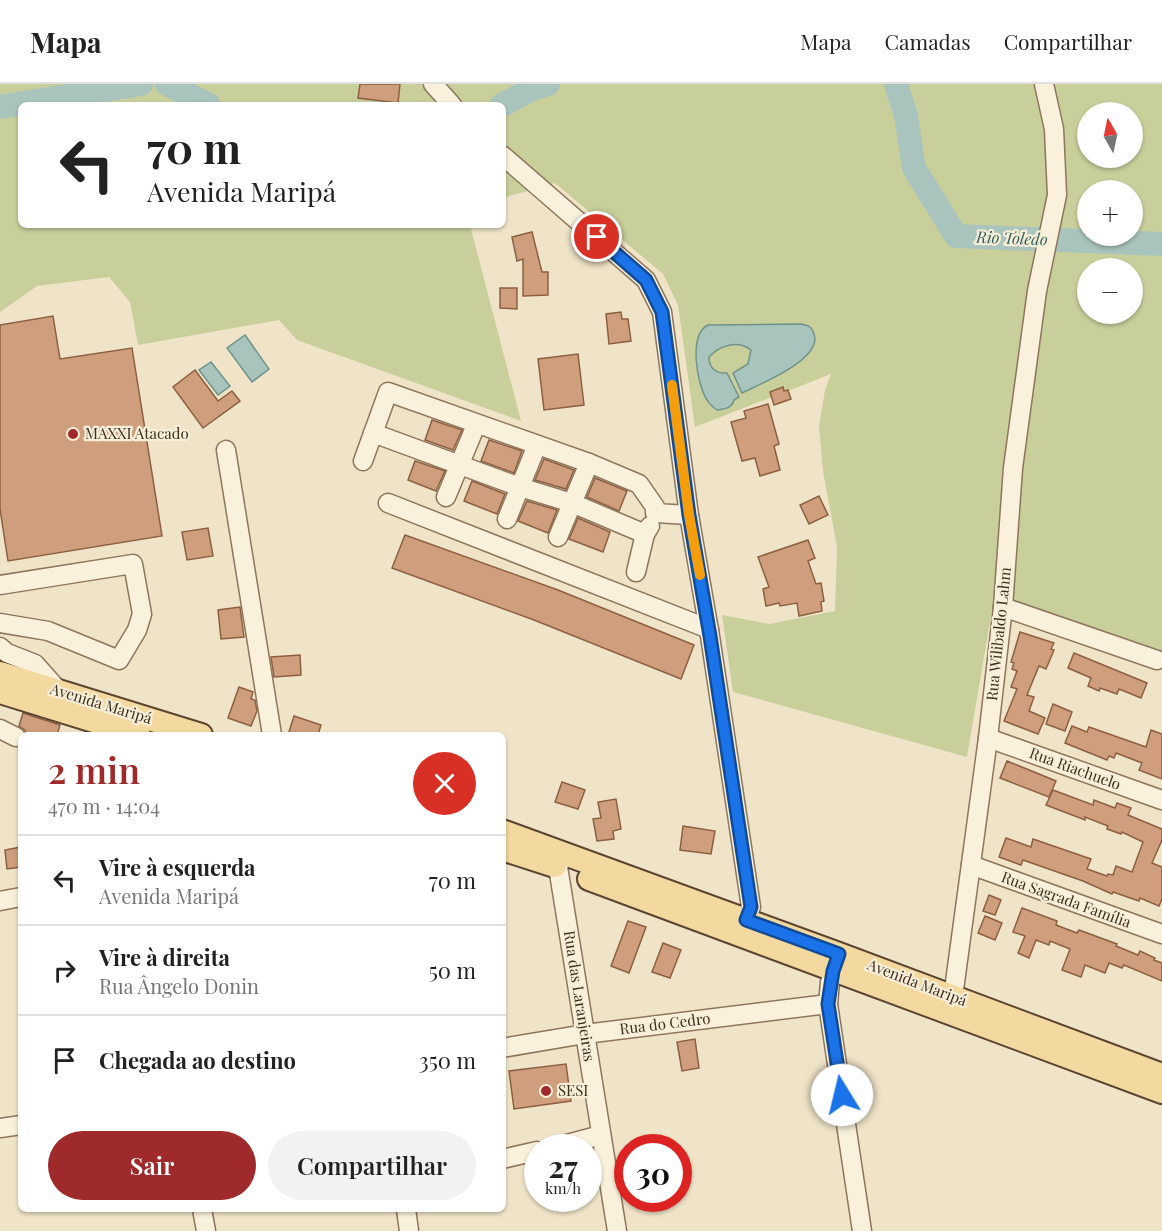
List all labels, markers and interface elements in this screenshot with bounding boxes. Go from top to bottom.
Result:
text: Mapa [30,23,102,60]
text: Mapa [800,27,852,55]
text: Camadas [885,27,971,55]
text: Compartilhar [1004,27,1132,55]
north arrow [1077,102,1143,168]
map controls [1077,102,1143,324]
text: 70 m [147,119,241,175]
icon: left [48,126,126,204]
text: Avenida Maripá [147,173,336,209]
button: + [1077,180,1143,246]
pin [571,211,622,262]
icon: arrive [580,220,613,253]
water label: Rio Toledo [975,226,1048,249]
button: − [1077,258,1143,324]
place label: MAXXI Atacado [85,423,189,443]
marker: MAXXI Atacado [66,427,80,441]
street label: Rua Wilibaldo Lahm [981,565,1015,702]
street label: Avenida Maripá [47,678,155,728]
street label: Rua Riachuelo [1027,742,1124,794]
text: 2 min [48,745,140,793]
button: close [413,752,476,815]
text: 470 m · 14:04 [48,792,160,819]
text: Vire à esquerda [99,852,256,882]
icon: left [48,864,81,897]
text: 70 m [429,865,476,895]
street label: Rua Sagrada Família [999,866,1134,932]
text: Avenida Maripá [99,882,239,909]
street label: Rua das Laranjeiras [560,929,600,1063]
text: Vire à direita [99,942,230,972]
icon: right [48,954,81,987]
street label: Avenida Maripá [864,954,970,1010]
text: 50 m [429,955,476,985]
text: Rua Ângelo Donin [99,972,259,999]
street label: Rua do Cedro [618,1008,711,1038]
icon: arrive [48,1044,81,1077]
text: Chegada ao destino [99,1045,296,1075]
text: 350 m [419,1045,476,1075]
position arrow [810,1063,874,1127]
place label: SESI [558,1080,588,1100]
marker: SESI [539,1084,553,1098]
button: Sair [48,1131,256,1200]
button: Compartilhar [268,1131,476,1200]
speed limit sign: 30 [614,1134,692,1212]
text: 27 [548,1146,578,1186]
text: km/h [545,1178,581,1198]

